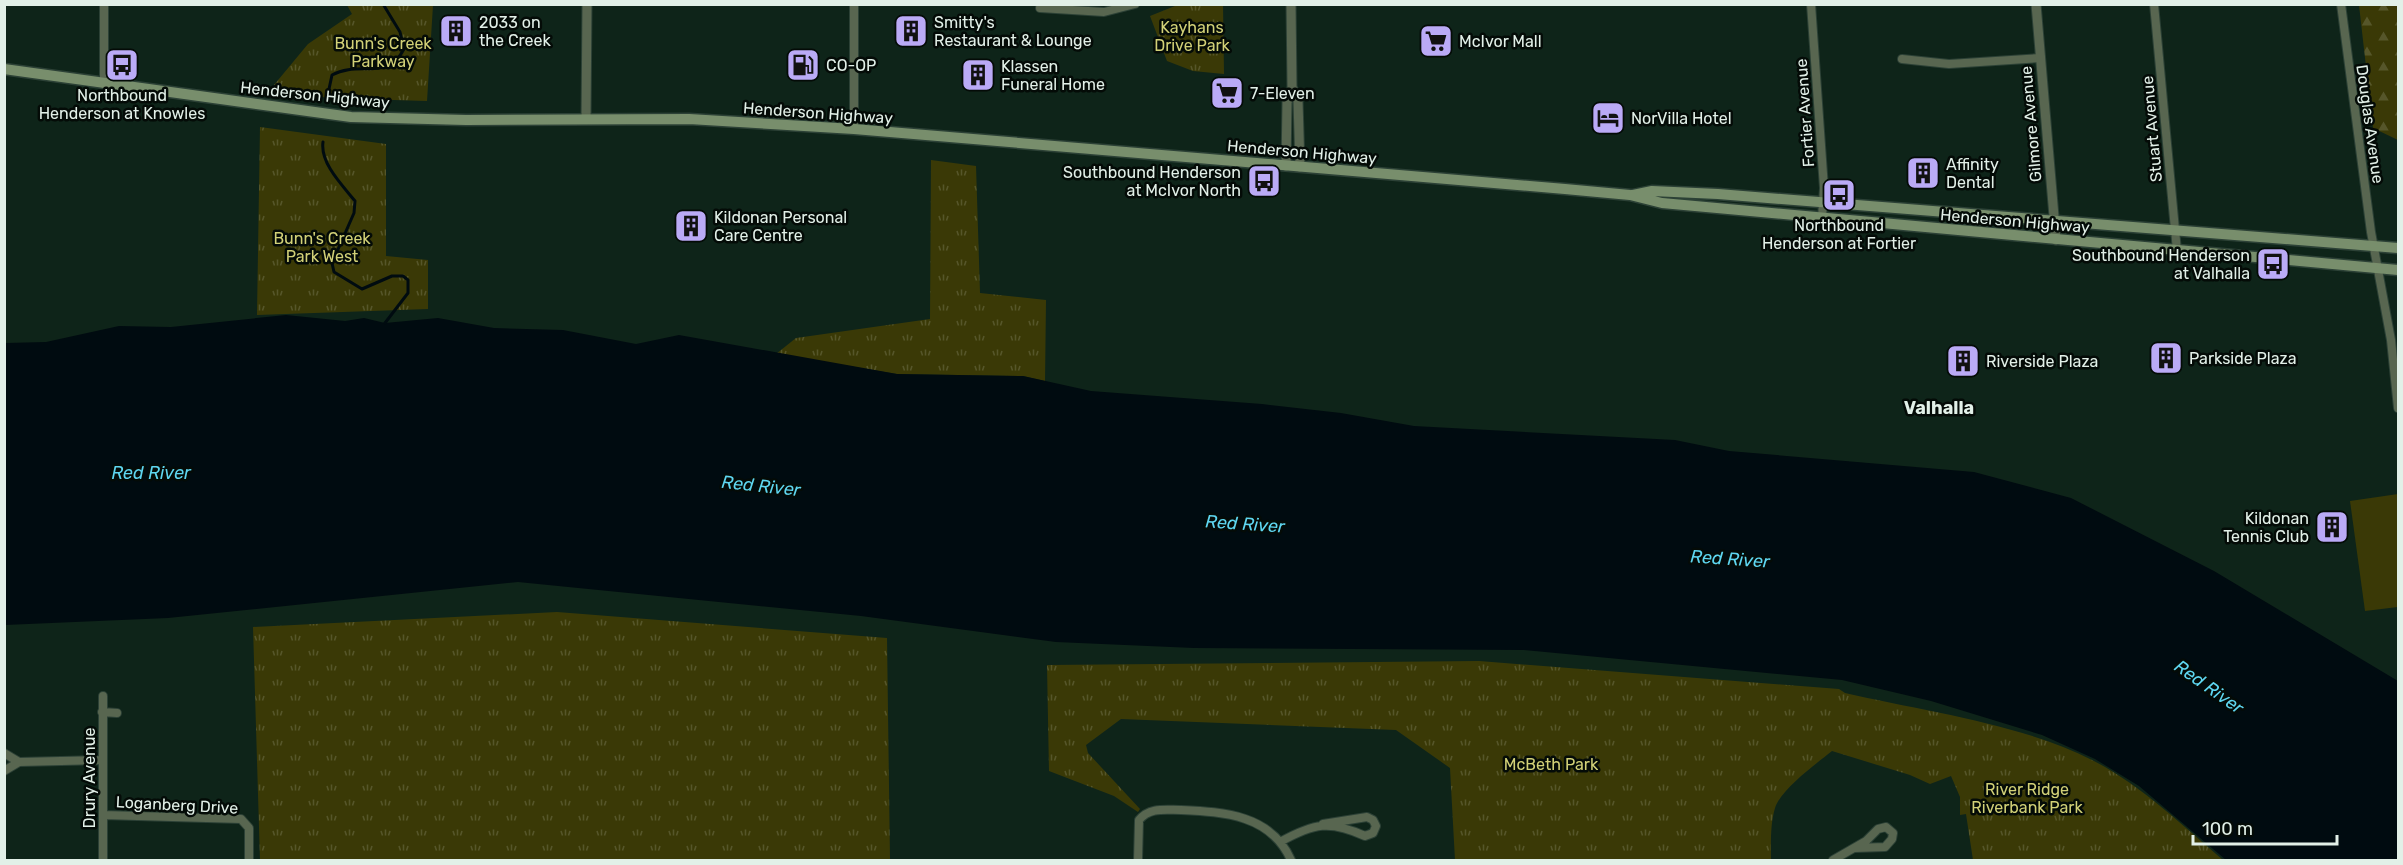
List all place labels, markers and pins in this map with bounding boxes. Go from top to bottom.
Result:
building icon: 2033 on the Creek [438,13,474,49]
place label: 2033 on the Creek [479,13,551,50]
building icon: Smitty's Restaurant & Lounge [893,13,929,49]
place label: Smitty's Restaurant & Lounge [934,13,1092,50]
supermarket icon: McIvor Mall [1418,23,1454,59]
place label: McIvor Mall [1459,32,1542,51]
bus stop icon: Northbound Henderson at Knowles [104,47,140,83]
fuel station icon: CO-OP [785,47,821,83]
place label: CO-OP [826,56,876,75]
building icon: Klassen Funeral Home [960,57,996,93]
place label: Klassen Funeral Home [1001,57,1105,94]
supermarket icon: 7-Eleven [1209,75,1245,111]
place label: 7-Eleven [1250,84,1315,103]
place label: Northbound Henderson at Knowles [39,86,205,123]
hotel icon: NorVilla Hotel [1590,100,1626,136]
place label: NorVilla Hotel [1631,109,1732,128]
building icon: Affinity Dental [1905,155,1941,191]
place label: Affinity Dental [1946,155,1999,192]
place label: Southbound Henderson at McIvor North [1063,163,1241,200]
bus stop icon: Southbound Henderson at McIvor North [1246,163,1282,199]
bus stop icon: Northbound Henderson at Fortier [1821,177,1857,213]
building icon: Kildonan Personal Care Centre [673,208,709,244]
place label: Kildonan Personal Care Centre [714,208,847,245]
place label: Northbound Henderson at Fortier [1762,216,1916,253]
place label: Southbound Henderson at Valhalla [2072,246,2250,283]
bus stop icon: Southbound Henderson at Valhalla [2255,246,2291,282]
building icon: Parkside Plaza [2148,340,2184,376]
building icon: Riverside Plaza [1945,343,1981,379]
place label: Parkside Plaza [2189,349,2297,368]
place label: Riverside Plaza [1986,352,2098,371]
place label: Kildonan Tennis Club [2223,509,2309,546]
building icon: Kildonan Tennis Club [2314,509,2350,545]

